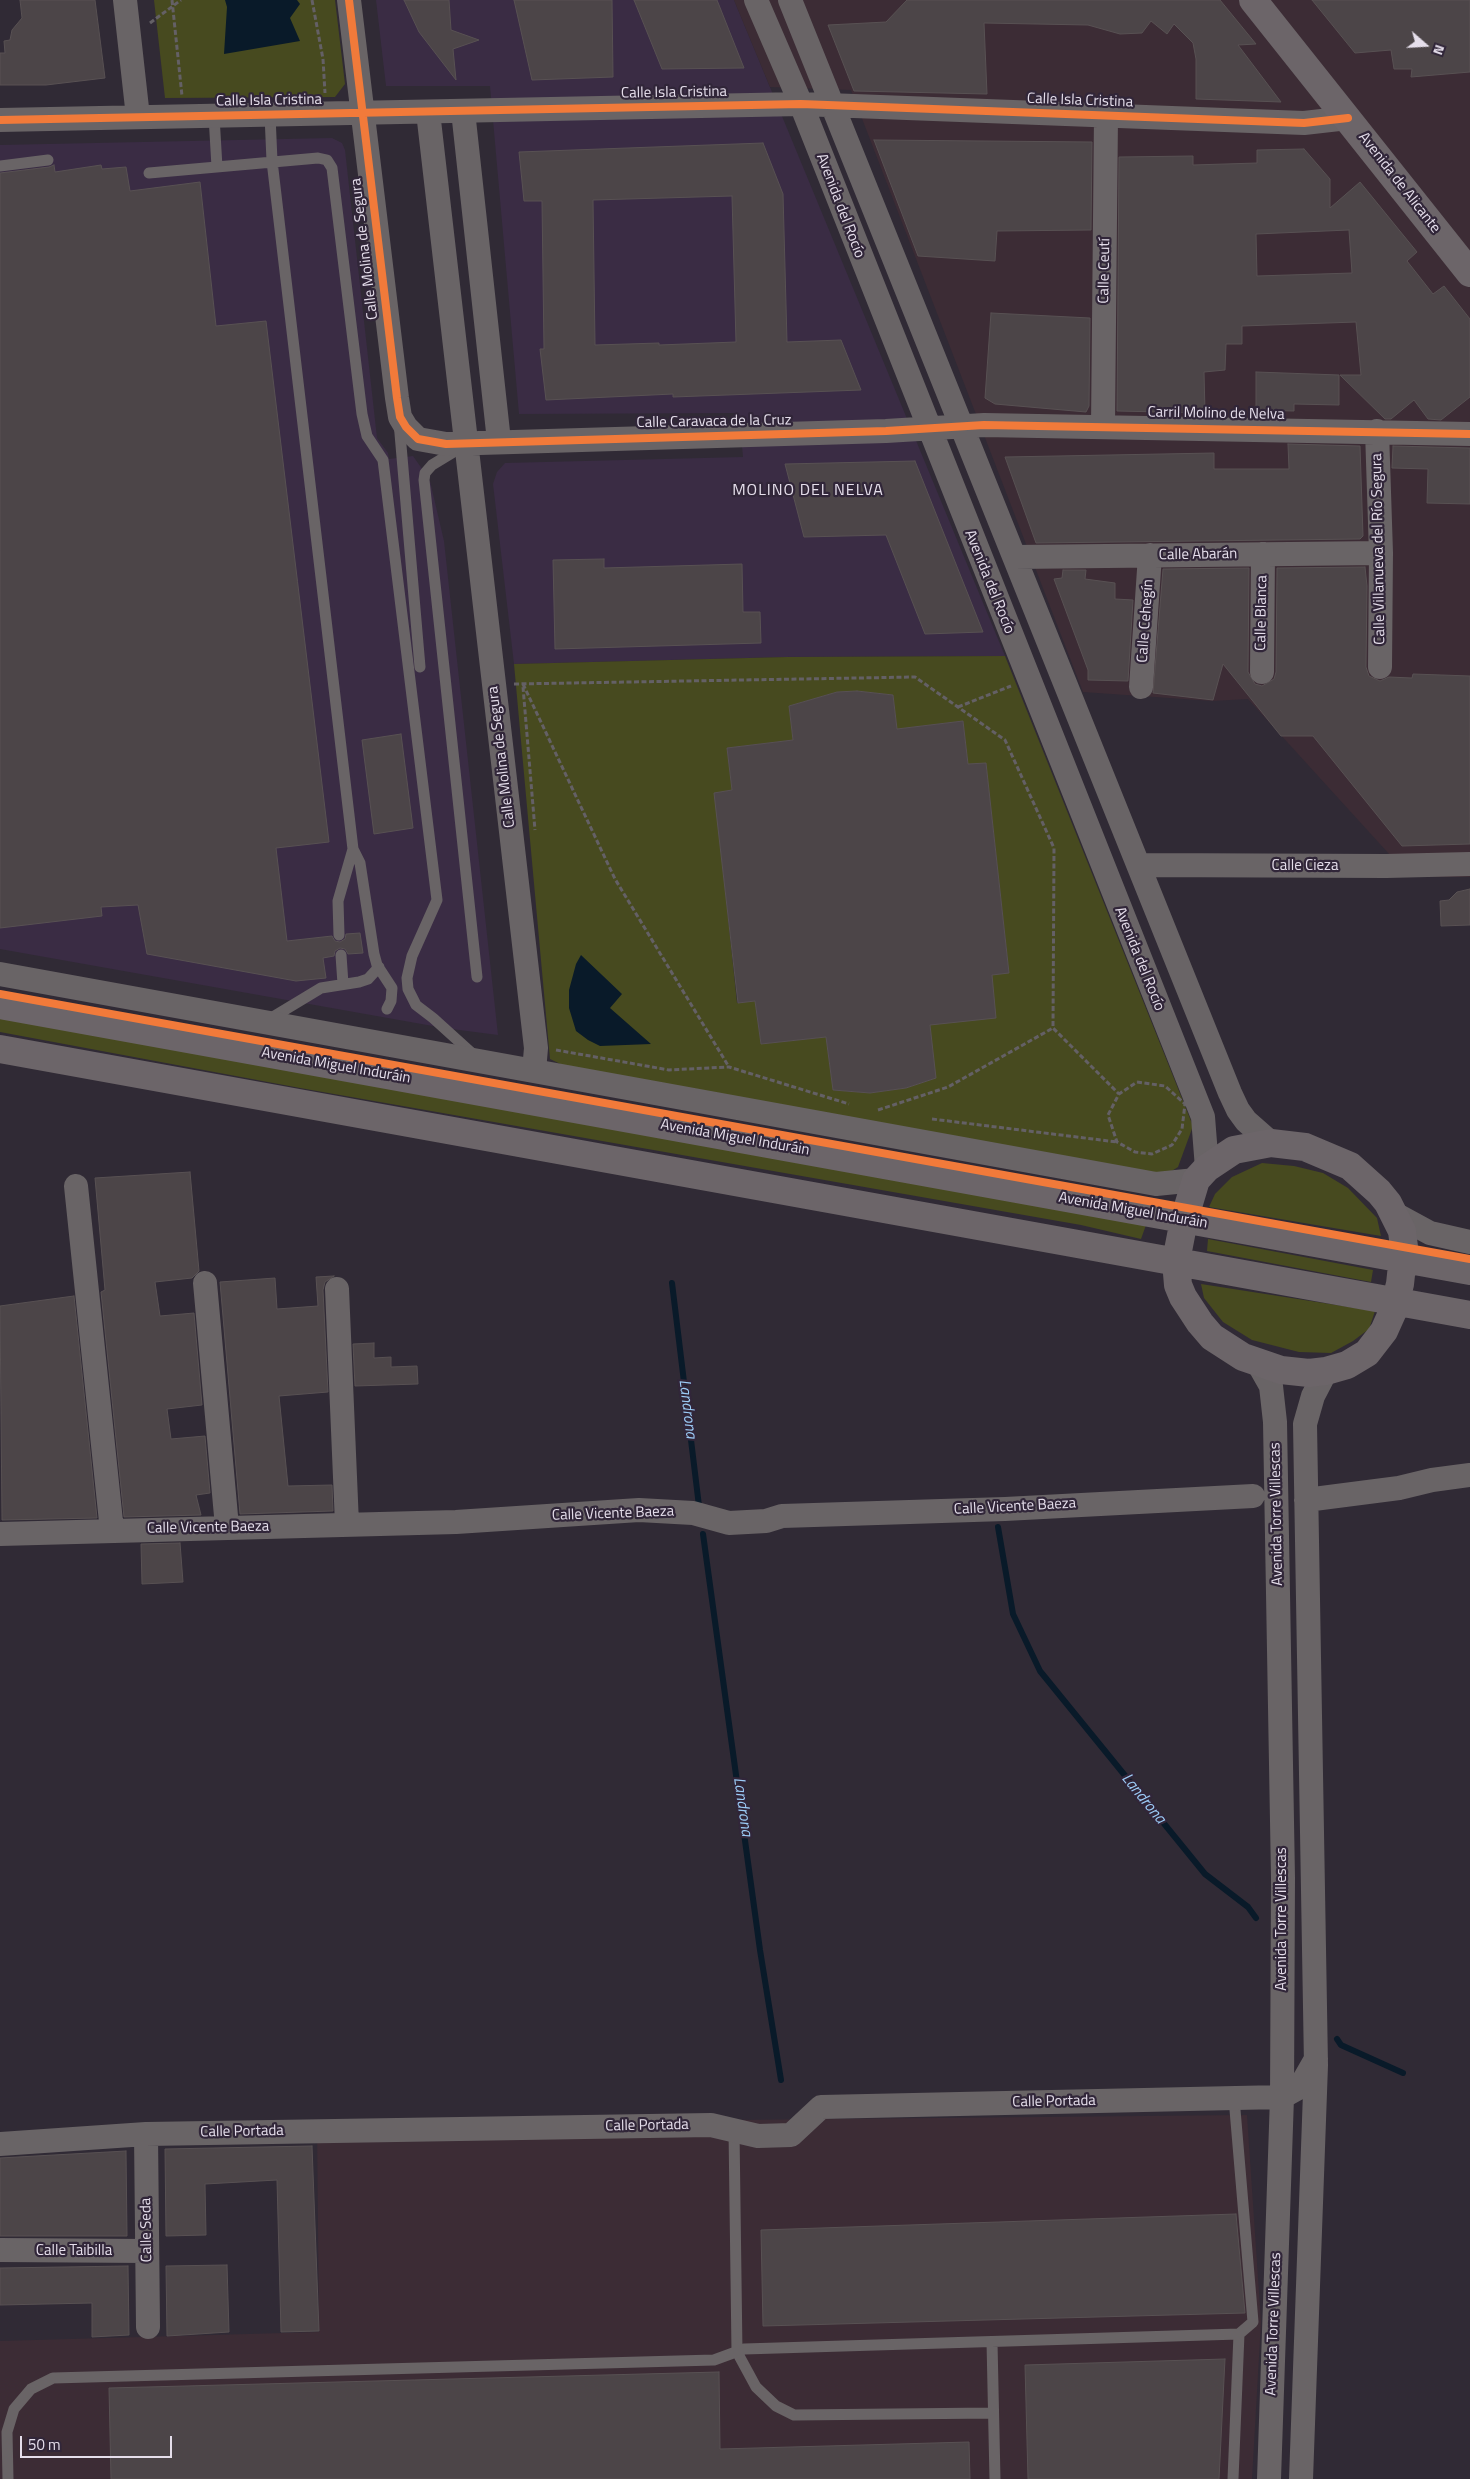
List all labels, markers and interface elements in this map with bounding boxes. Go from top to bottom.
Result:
north arrow [1400,20,1450,70]
text: N [1428,42,1451,58]
street label: Calle Isla Cristina [621,83,727,103]
street label: Calle Isla Cristina [1027,90,1133,112]
street label: Calle Isla Cristina [216,91,322,111]
street label: Avenida de Alicante [1354,129,1444,237]
street label: Avenida del Rocío [812,151,868,261]
street label: Calle Molina de Segura [347,177,383,321]
street label: Calle Ceutí [1095,238,1115,304]
street label: Carril Molino de Nelva [1147,404,1285,424]
street label: Calle Caravaca de la Cruz [636,412,792,432]
street label: Calle Villanueva del Río Segura [1368,453,1390,645]
district label: MOLINO DEL NELVA [730,481,886,501]
street label: Avenida del Rocío [960,527,1018,637]
street label: Calle Abarán [1159,545,1237,565]
street label: Calle Blanca [1252,575,1272,651]
street label: Calle Cehegín [1134,579,1158,663]
street label: Calle Molina de Segura [484,685,520,829]
street label: Calle Cieza [1272,857,1338,875]
street label: Avenida del Rocío [1110,904,1168,1014]
street label: Avenida Miguel Induráin [260,1044,412,1088]
street label: Avenida Miguel Induráin [659,1116,811,1160]
street label: Avenida Miguel Induráin [1057,1189,1209,1233]
water label: Landrona [674,1378,700,1440]
street label: Avenida Torre Villescas [1267,1442,1287,1586]
street label: Calle Vicente Baeza [953,1495,1077,1519]
street label: Calle Vicente Baeza [552,1503,674,1525]
street label: Calle Vicente Baeza [147,1518,269,1538]
water label: Landrona [1117,1770,1169,1828]
water label: Landrona [728,1776,756,1838]
street label: Avenida Torre Villescas [1273,1847,1291,1991]
street label: Calle Portada [1012,2092,1096,2112]
street label: Calle Portada [605,2116,689,2136]
street label: Calle Portada [200,2122,284,2142]
street label: Calle Seda [137,2198,157,2262]
street label: Calle Taibilla [36,2242,112,2260]
street label: Avenida Torre Villescas [1263,2252,1285,2396]
scale bar [22,2426,175,2458]
text: 50 m [28,2433,61,2456]

